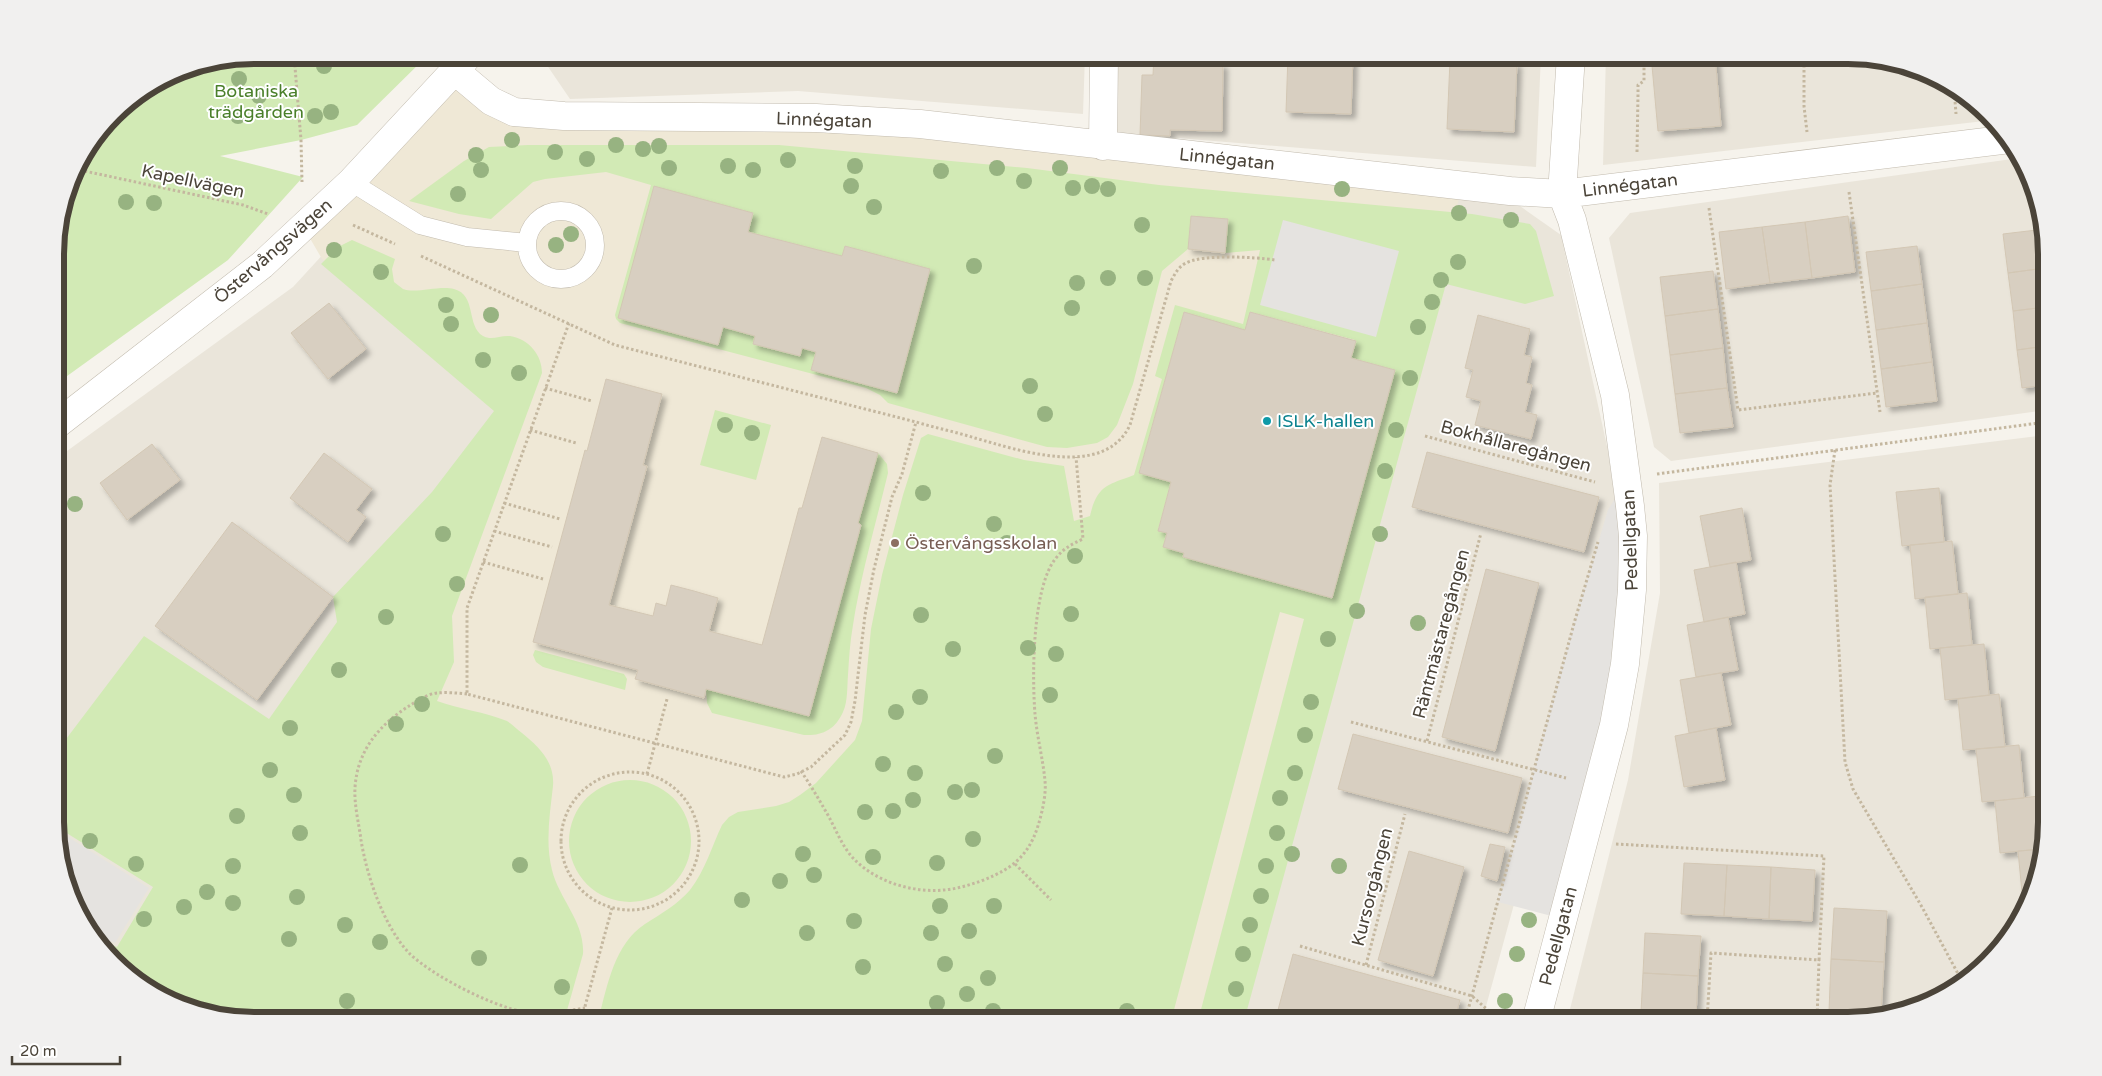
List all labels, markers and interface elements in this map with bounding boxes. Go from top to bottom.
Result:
park label: Botaniska trädgården [208,80,304,123]
street label: Linnégatan [776,107,872,133]
street label: Linnégatan [1178,143,1276,175]
street label: Kapellvägen [139,159,247,203]
street label: Linnégatan [1581,168,1679,202]
street label: Östervångsvägen [209,194,337,308]
place label: ISLK-hallen [1277,410,1374,432]
marker: ISLK-hallen [1261,415,1273,427]
street label: Bokhållaregången [1438,415,1594,477]
street label: Pedellgatan [1617,489,1643,591]
place label: Östervångsskolan [905,532,1057,554]
marker: Östervångsskolan [889,537,901,549]
street label: Räntmästaregången [1408,547,1474,721]
street label: Kursorgången [1347,826,1397,948]
street label: Pedellgatan [1534,884,1582,988]
scale bar [12,1034,120,1066]
text: 20 m [20,1042,57,1060]

